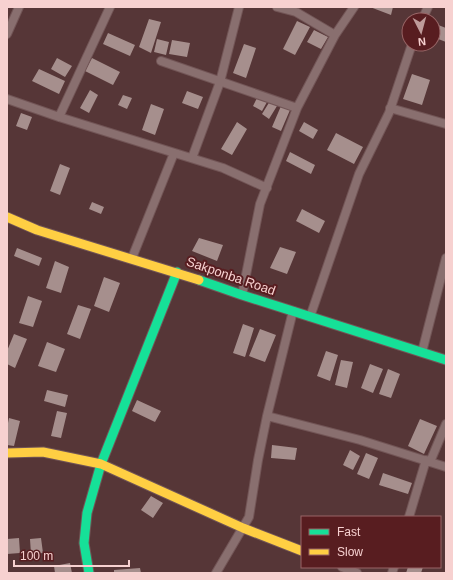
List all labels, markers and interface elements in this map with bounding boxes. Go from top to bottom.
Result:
north arrow [401,12,441,52]
text: N [417,36,427,48]
street label: Sakponba Road [184,254,278,298]
legend [301,516,441,568]
text: Fast [337,525,361,539]
scale bar [14,542,129,568]
text: Slow [337,545,363,559]
text: 100 m [20,549,53,563]

